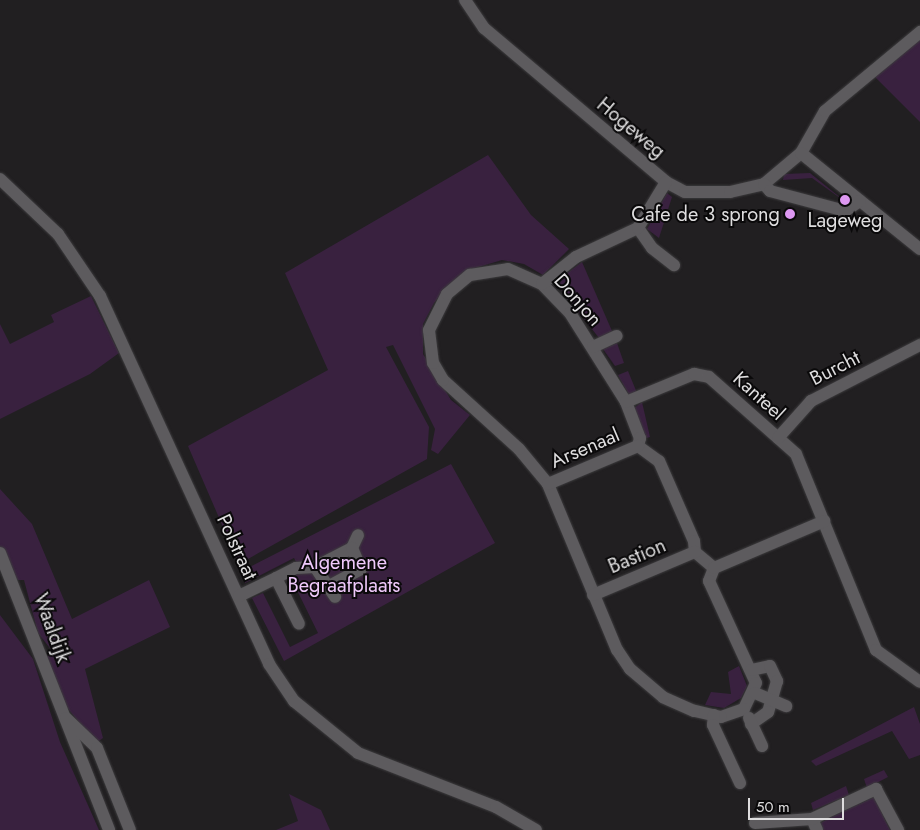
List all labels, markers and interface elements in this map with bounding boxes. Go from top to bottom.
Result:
street label: Hogeweg [592,93,670,163]
marker: Lageweg [839,194,851,206]
place label: Cafe de 3 sprong [631,202,780,226]
marker: Cafe de 3 sprong [784,208,796,220]
place label: Lageweg [807,208,883,232]
street label: Donjon [549,269,607,331]
street label: Burcht [806,345,864,391]
street label: Kanteel [728,367,790,425]
street label: Arsenaal [547,423,623,473]
street label: Polstraat [211,510,263,584]
street label: Bastion [605,533,669,579]
park label: Algemene Begraafplaats [288,550,400,597]
street label: Waaldijk [28,590,76,666]
scale bar [750,788,846,820]
text: 50 m [756,796,790,818]

